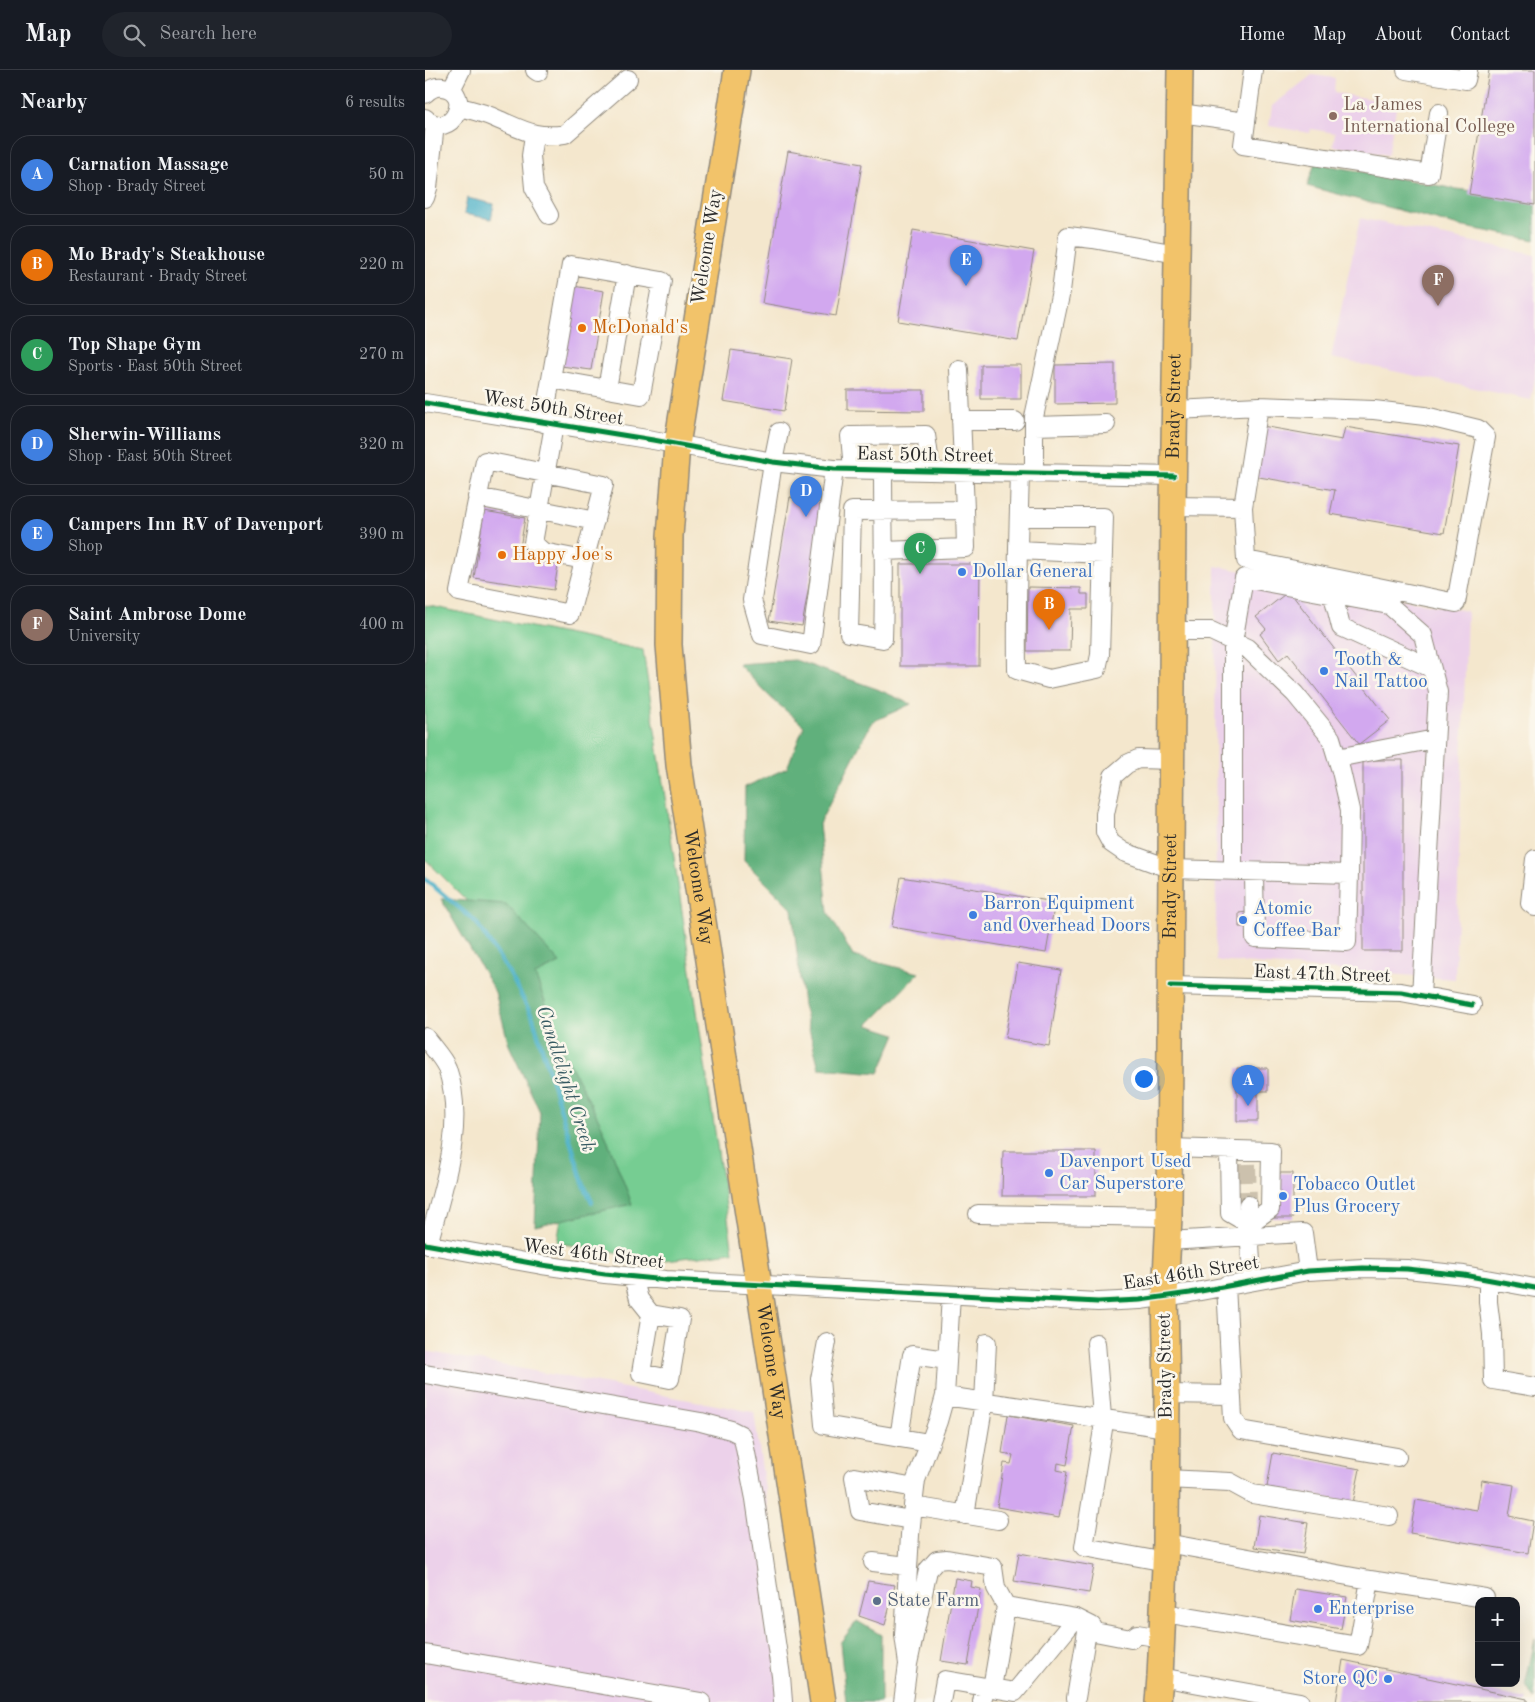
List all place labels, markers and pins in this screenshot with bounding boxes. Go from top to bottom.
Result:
place label: La James International College [1343,96,1515,137]
marker: La James International College [1327,110,1339,122]
pin: E [950,245,982,286]
pin: F [1422,265,1454,306]
place label: McDonald's [592,319,688,338]
marker: McDonald's [576,322,588,334]
pin: D [790,476,822,517]
pin: C [904,533,936,574]
place label: Happy Joe's [512,546,613,565]
marker: Happy Joe's [496,549,508,561]
place label: Dollar General [972,563,1093,582]
marker: Dollar General [956,566,968,578]
pin: B [1033,589,1065,630]
place label: Tooth & Nail Tattoo [1334,651,1428,692]
marker: Tooth & Nail Tattoo [1318,665,1330,677]
place label: Barron Equipment and Overhead Doors [983,895,1150,936]
place label: Atomic Coffee Bar [1253,900,1341,941]
marker: Barron Equipment and Overhead Doors [967,909,979,921]
marker: Atomic Coffee Bar [1237,914,1249,926]
pin: A [1232,1065,1264,1106]
place label: Davenport Used Car Superstore [1059,1153,1192,1194]
marker: Davenport Used Car Superstore [1043,1167,1055,1179]
place label: Tobacco Outlet Plus Grocery [1293,1176,1416,1217]
marker: Tobacco Outlet Plus Grocery [1277,1190,1289,1202]
place label: State Farm [887,1592,979,1611]
marker: State Farm [871,1595,883,1607]
place label: Enterprise [1328,1600,1414,1619]
marker: Enterprise [1312,1603,1324,1615]
place label: Store QC [1302,1670,1378,1689]
marker: Store QC [1382,1673,1394,1685]

